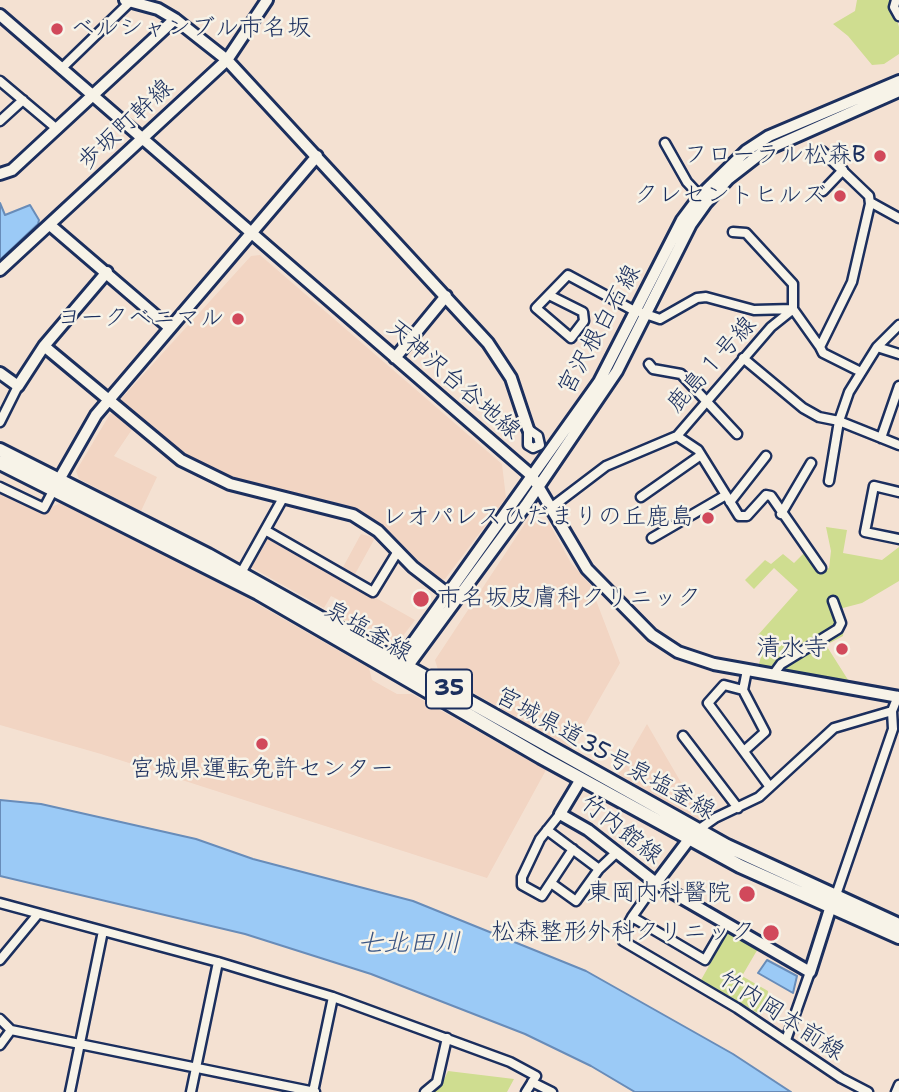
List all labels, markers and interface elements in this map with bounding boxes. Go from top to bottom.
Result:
place label: ベルシャンブル市名坂 [71,15,311,43]
marker: ベルシャンブル市名坂 [49,21,65,37]
street label: 歩坂町幹線 [72,74,180,176]
place label: フローラル松森B [684,142,866,170]
marker: フローラル松森B [872,148,888,164]
place label: クレセントヒルズ [634,182,826,210]
marker: クレセントヒルズ [832,188,848,204]
street label: 宮沢根白石線 [552,260,648,400]
place label: ヨークベニマル [57,305,224,333]
marker: ヨークベニマル [230,311,246,327]
street label: 鹿島１号線 [661,311,763,419]
street label: 天神沢台谷地線 [380,314,526,446]
place label: レオパレスひだまりの丘鹿島 [382,504,694,532]
marker: レオパレスひだまりの丘鹿島 [700,510,716,526]
place label: 市名坂皮膚科クリニック [437,585,701,613]
marker: 市名坂皮膚科クリニック [411,589,431,609]
street label: 泉塩釜線 [319,596,417,668]
place label: 清水寺 [756,635,828,663]
marker: 清水寺 [834,641,850,657]
road number: 35 [426,670,472,708]
street label: 宮城県道35号泉塩釜線 [490,682,720,826]
marker: 宮城県運転免許センター [254,736,270,752]
place label: 宮城県運転免許センター [130,756,394,784]
street label: 竹内館線 [574,789,668,871]
place label: 東岡内科醫院 [587,880,731,908]
marker: 東岡内科醫院 [737,884,757,904]
place label: 松森整形外科クリニック [491,919,755,947]
marker: 松森整形外科クリニック [761,923,781,943]
water label: 七北田川 [357,928,461,960]
street label: 竹内岡本前線 [713,965,849,1067]

